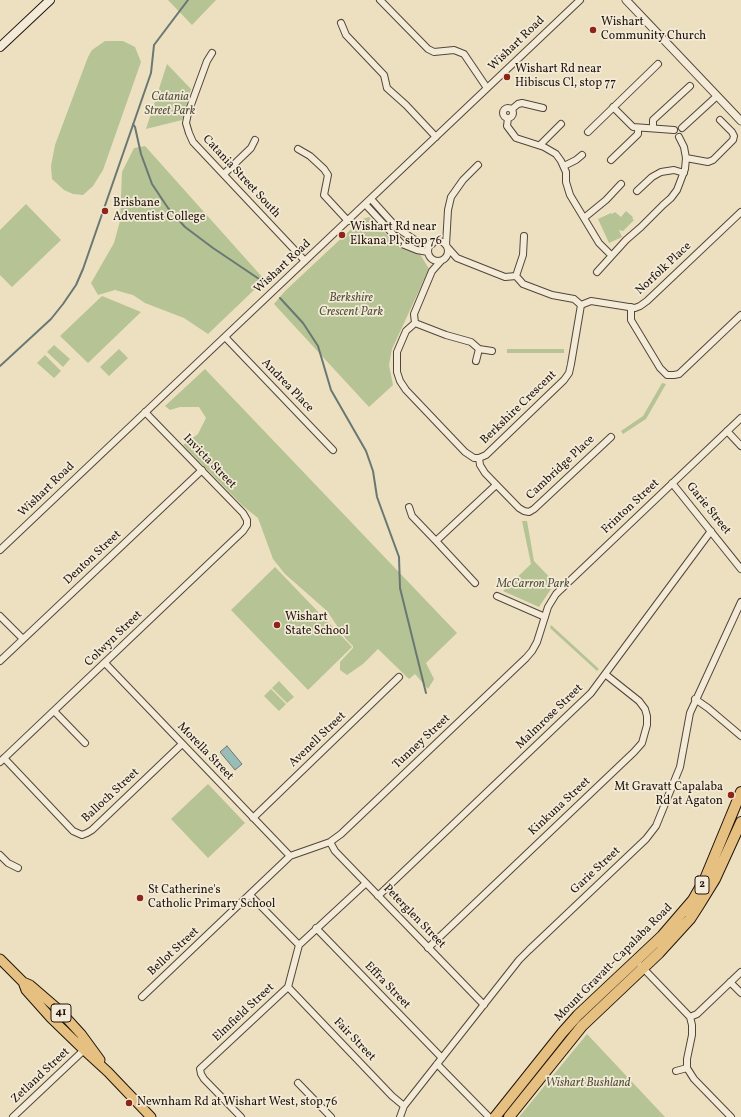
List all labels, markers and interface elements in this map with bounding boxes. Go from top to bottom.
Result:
street label: Wishart Road [486,14,548,74]
place label: Wishart Community Church [601,16,706,44]
marker: Wishart Community Church [588,25,598,35]
place label: Wishart Rd near Hibiscus Cl, stop 77 [515,63,616,91]
marker: Wishart Rd near Hibiscus Cl, stop 77 [502,72,512,82]
park label: Catania Street Park [145,91,195,119]
street label: Catania Street South [199,133,283,221]
place label: Brisbane Adventist College [113,197,205,225]
marker: Brisbane Adventist College [100,206,110,216]
place label: Wishart Rd near Elkana Pl, stop 76 [350,221,442,249]
marker: Wishart Rd near Elkana Pl, stop 76 [337,230,347,240]
street label: Wishart Road [252,237,314,297]
street label: Norfolk Place [633,240,695,298]
park label: Berkshire Crescent Park [319,292,383,320]
street label: Andrea Place [258,356,316,416]
street label: Berkshire Crescent [478,368,560,448]
street label: Invicta Street [179,432,239,492]
street label: Cambridge Place [524,433,598,503]
street label: Wishart Road [16,460,78,520]
street label: Frinton Street [599,477,663,537]
street label: Garie Street [683,480,733,538]
street label: Denton Street [61,528,125,588]
park label: McCarron Park [496,578,570,592]
street label: Colwyn Street [82,608,146,670]
place label: Wishart State School [285,611,349,639]
marker: Wishart State School [272,620,282,630]
street label: Malmrose Street [514,681,586,753]
street label: Avenell Street [287,709,349,771]
street label: Tunney Street [390,712,454,772]
street label: Morella Street [174,720,236,784]
street label: Balloch Street [79,766,143,826]
street label: Kinkuna Street [526,775,594,839]
place label: Mt Gravatt Capalaba Rd at Agaton [614,781,723,809]
marker: Mt Gravatt Capalaba Rd at Agaton [726,790,736,800]
street label: Garie Street [568,844,624,898]
road number: 2 [695,876,709,894]
street label: Peterglen Street [380,882,448,952]
place label: St Catherine's Catholic Primary School [148,884,275,912]
marker: St Catherine's Catholic Primary School [135,893,145,903]
street label: Mount Gravatt-Capalaba Road [552,901,676,1025]
street label: Bellot Street [145,925,203,979]
street label: Effra Street [361,959,413,1013]
street label: Elmfield Street [210,981,278,1045]
road number: 41 [51,1004,71,1022]
street label: Fair Street [330,1015,378,1065]
street label: Zetland Street [9,1045,73,1107]
park label: Wishart Bushland [545,1077,631,1091]
place label: Newnham Rd at Wishart West, stop 76 [137,1096,337,1110]
marker: Newnham Rd at Wishart West, stop 76 [124,1098,134,1108]

